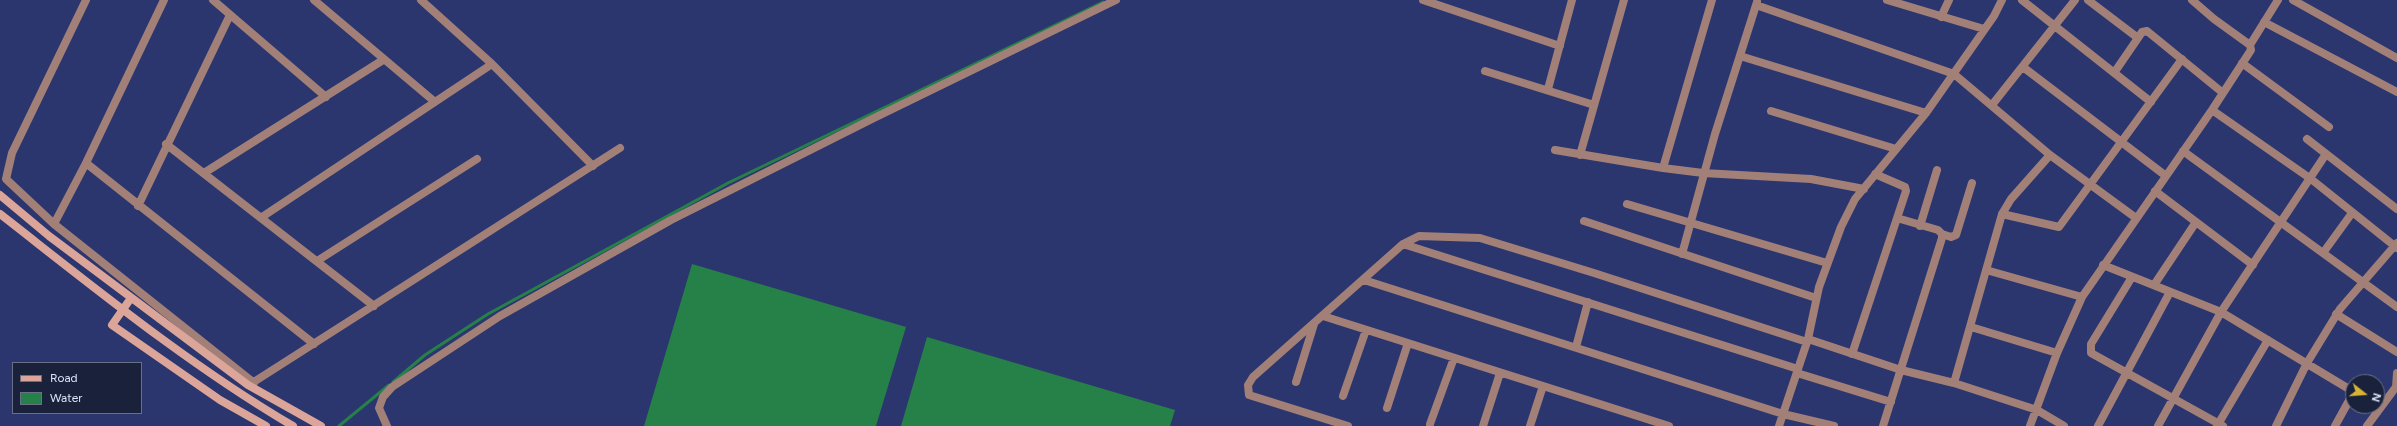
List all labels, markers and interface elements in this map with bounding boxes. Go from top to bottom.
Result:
legend [12,362,142,414]
text: Road [50,371,78,385]
north arrow [2345,374,2385,414]
text: Water [50,391,82,405]
text: N [2369,391,2383,403]

